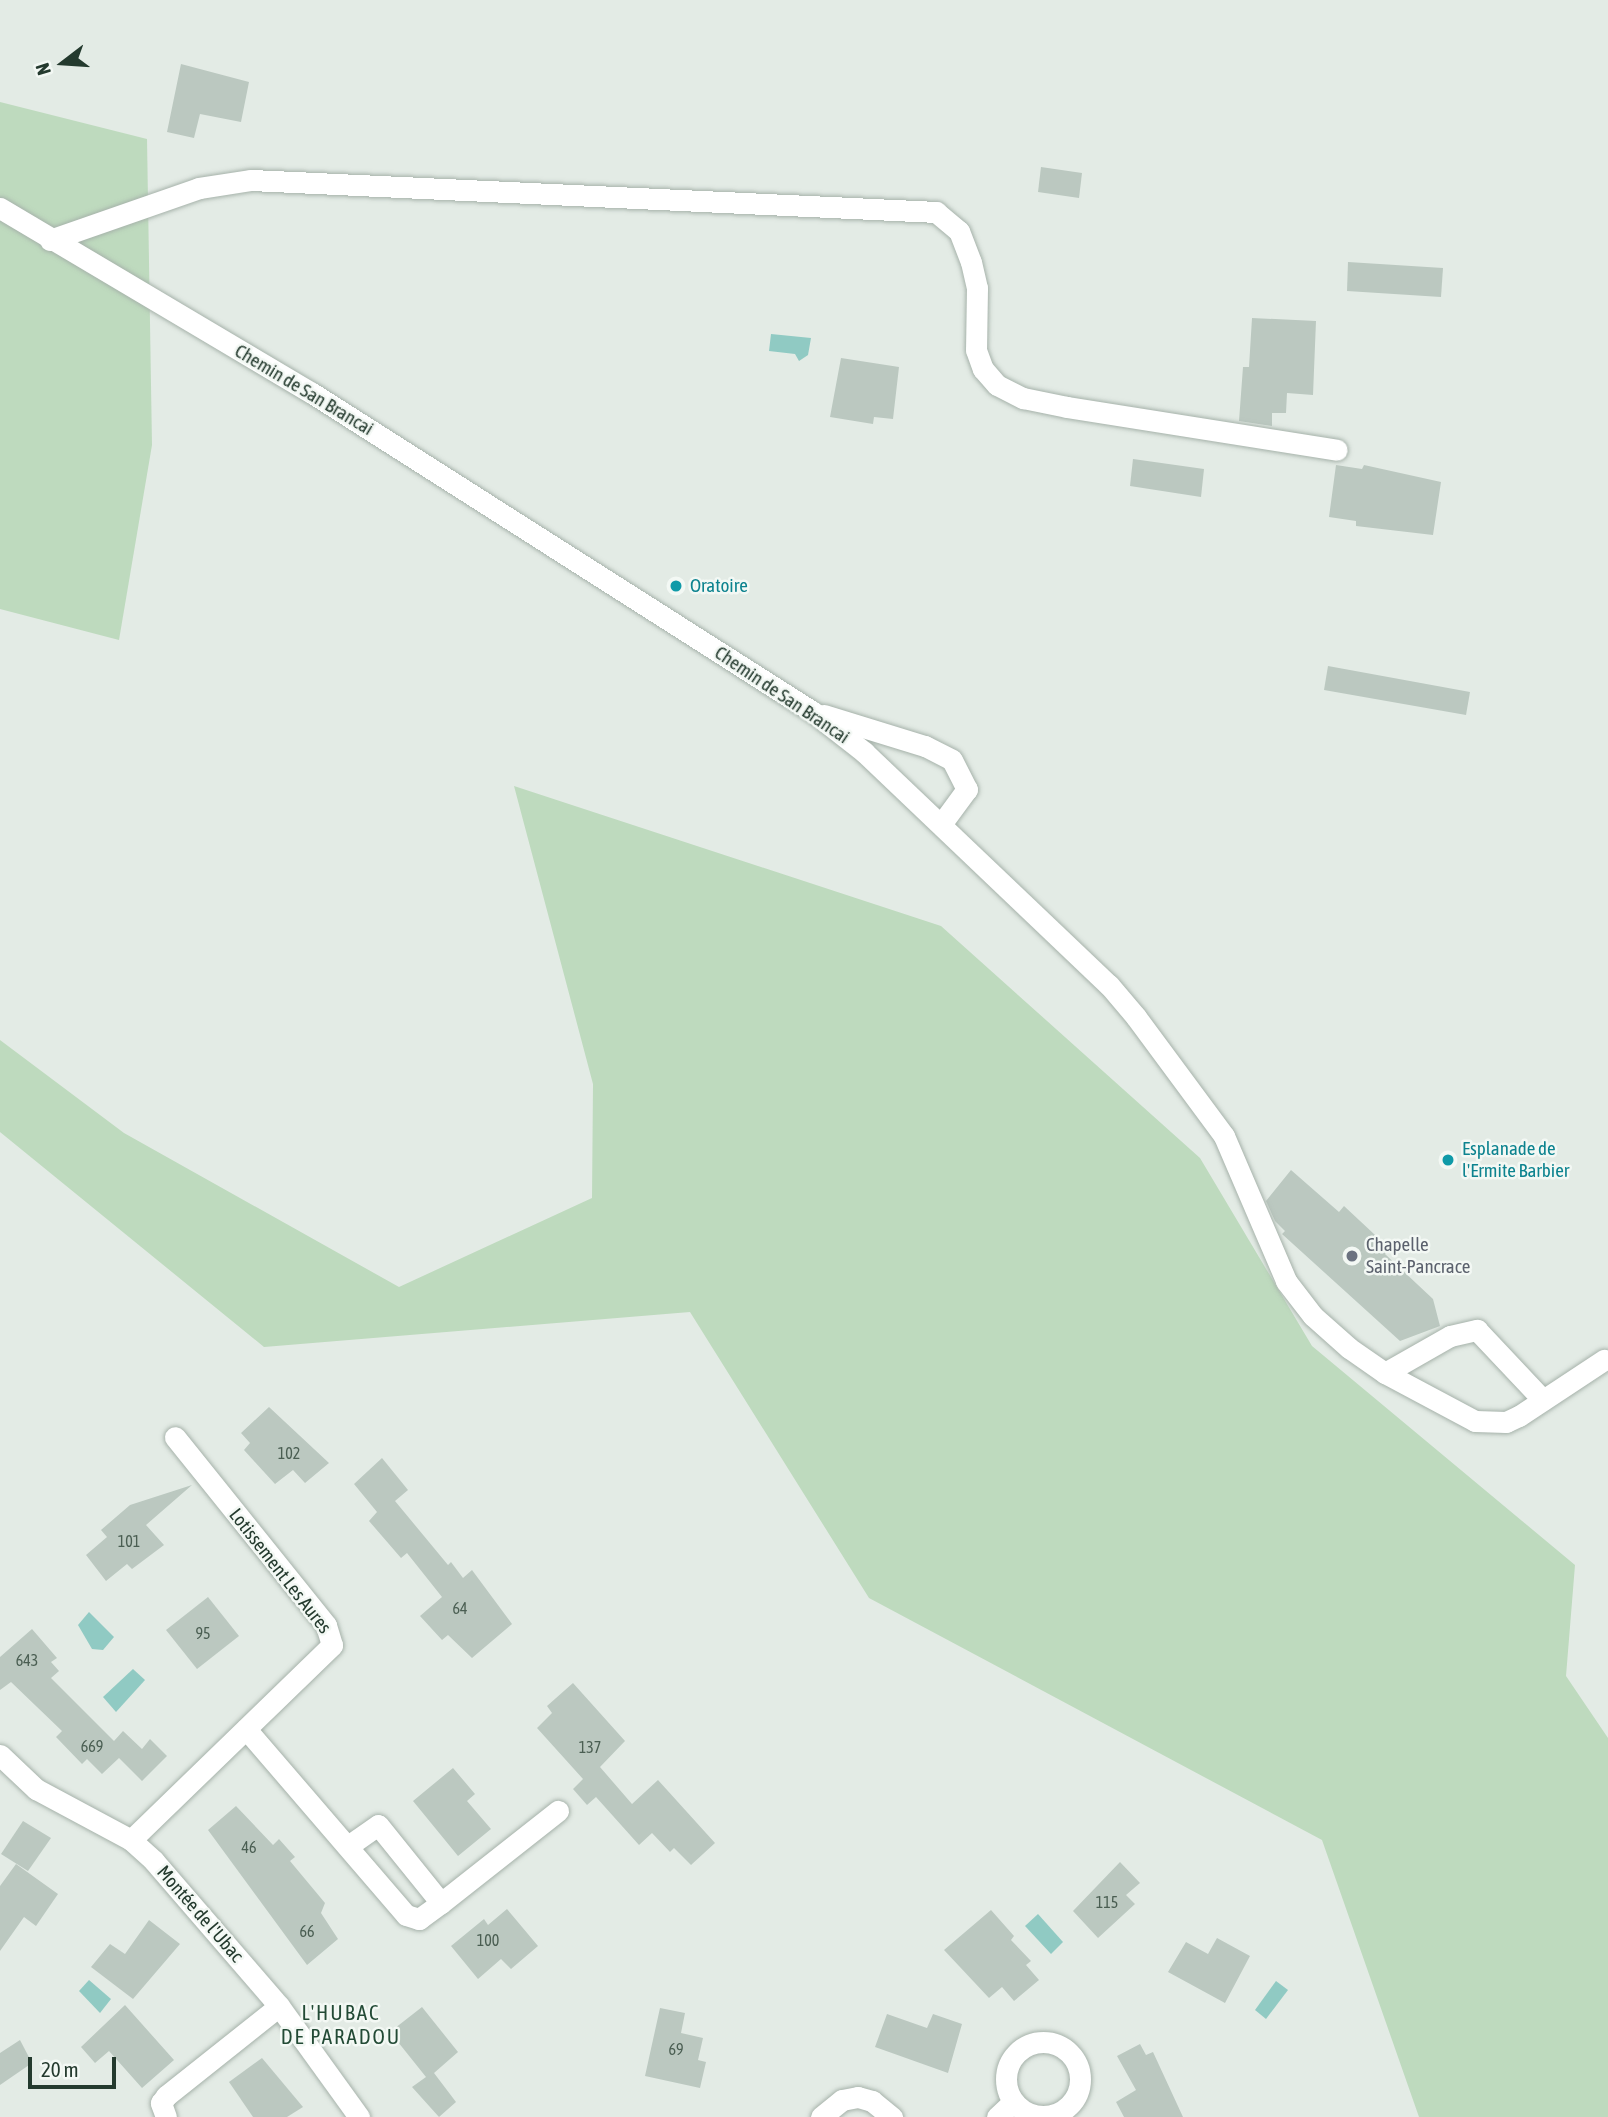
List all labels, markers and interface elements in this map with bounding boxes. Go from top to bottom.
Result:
north arrow [28,28,98,98]
text: N [31,61,55,78]
street label: Chemin de San Brancai [231,340,377,440]
place label: Oratoire [690,575,748,597]
marker: Oratoire [668,578,684,594]
street label: Chemin de San Brancai [710,641,854,749]
place label: Esplanade de l'Ermite Barbier [1462,1138,1569,1182]
marker: Esplanade de l'Ermite Barbier [1440,1152,1456,1168]
place label: Chapelle Saint-Pancrace [1366,1234,1470,1278]
marker: Chapelle Saint-Pancrace [1344,1248,1360,1264]
house number: 102 [278,1443,300,1463]
street label: Lotissement Les Aures [224,1504,336,1638]
house number: 101 [118,1531,140,1551]
house number: 64 [452,1598,468,1618]
house number: 95 [195,1623,211,1643]
house number: 643 [16,1650,38,1670]
house number: 669 [81,1736,103,1756]
house number: 137 [579,1737,601,1757]
house number: 46 [241,1837,257,1857]
street label: Montée de l'Ubac [152,1861,248,1967]
house number: 115 [1096,1892,1118,1912]
house number: 66 [299,1921,315,1941]
house number: 100 [477,1930,499,1950]
district label: L'HUBAC DE PARADOU [282,1999,400,2049]
house number: 69 [668,2039,684,2059]
scale bar [32,2044,119,2088]
text: 20 m [41,2057,79,2081]

